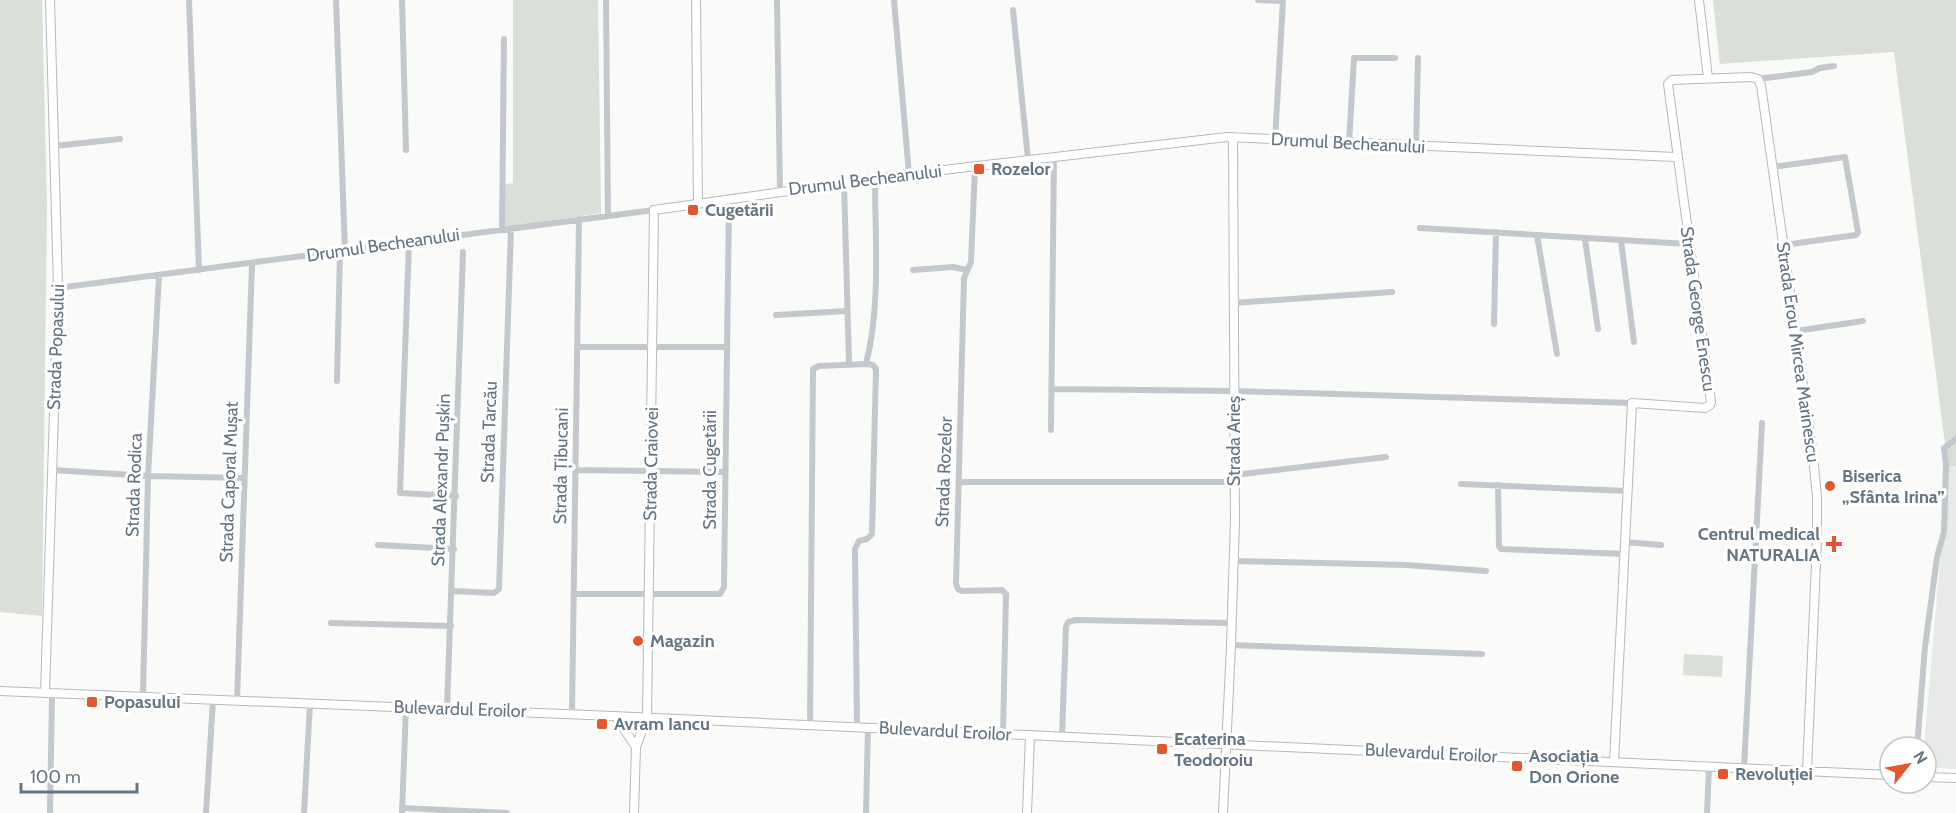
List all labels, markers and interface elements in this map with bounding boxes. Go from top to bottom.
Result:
street label: Drumul Becheanului [1270,128,1426,158]
place label: Rozelor [991,158,1051,180]
street label: Drumul Becheanului [787,160,943,200]
marker: Rozelor [972,162,986,176]
place label: Cugetării [705,199,774,221]
marker: Cugetării [686,203,700,217]
street label: Drumul Becheanului [305,223,461,267]
street label: Strada George Enescu [1676,225,1720,393]
street label: Strada Erou Mircea Marinescu [1772,240,1824,464]
street label: Strada Popasului [43,284,69,410]
street label: Strada Tarcău [476,381,502,483]
street label: Strada Alexandr Pușkin [427,393,456,567]
street label: Strada Arieș [1223,396,1246,486]
street label: Strada Caporal Mușat [215,401,244,563]
street label: Strada Țibucani [549,407,574,525]
street label: Strada Craiovei [639,407,663,521]
street label: Strada Cugetării [699,410,721,530]
street label: Strada Rozelor [931,416,957,528]
street label: Strada Rodica [121,432,147,537]
place label: Biserica „Sfânta Irina” [1842,465,1945,508]
marker: Biserica „Sfânta Irina” [1823,479,1837,493]
place label: Centrul medical NATURALIA [1698,523,1821,566]
marker: Centrul medical NATURALIA [1825,535,1843,553]
place label: Magazin [650,630,715,652]
marker: Magazin [631,634,645,648]
place label: Popasului [104,691,180,713]
marker: Popasului [85,695,99,709]
street label: Bulevardul Eroilor [393,696,527,722]
place label: Avram Iancu [614,713,710,735]
marker: Avram Iancu [595,717,609,731]
street label: Bulevardul Eroilor [878,717,1012,745]
place label: Ecaterina Teodoroiu [1174,728,1253,771]
north arrow [1878,735,1938,795]
street label: Bulevardul Eroilor [1364,739,1498,767]
marker: Ecaterina Teodoroiu [1155,742,1169,756]
place label: Asociația Don Orione [1529,745,1619,788]
text: N [1909,748,1931,767]
scale bar [21,756,136,794]
marker: Asociația Don Orione [1510,759,1524,773]
place label: Revoluției [1735,763,1813,786]
text: 100 m [30,766,81,788]
marker: Revoluției [1716,767,1730,781]

